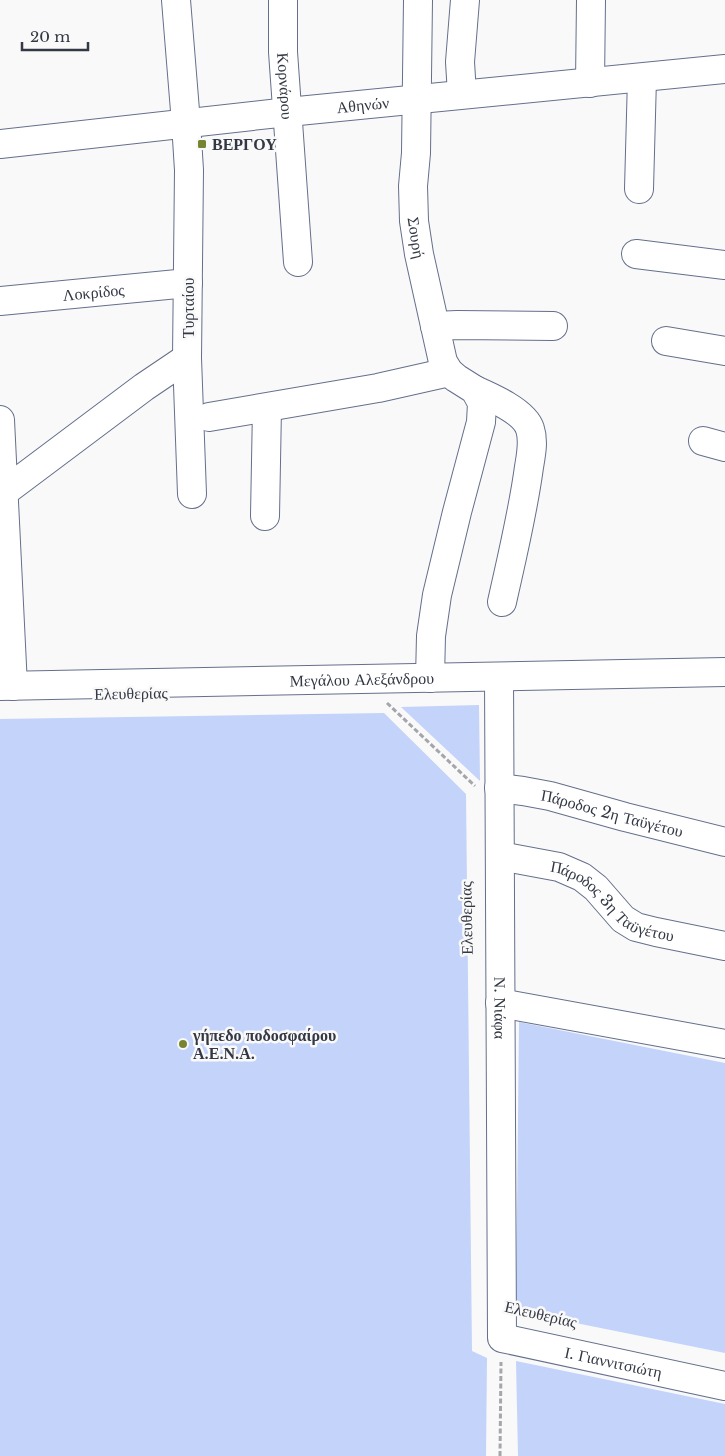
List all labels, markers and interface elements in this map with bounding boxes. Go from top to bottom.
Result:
scale bar [22,20,89,52]
text: 20 m [30,27,70,46]
street label: Κορνάρου [273,52,298,120]
street label: Αθηνών [336,92,390,117]
place label: ΒΕΡΓΟΥ [212,134,277,154]
marker: ΒΕΡΓΟΥ [196,138,208,150]
street label: Σουρή [404,216,430,260]
street label: Τυρταίου [178,278,198,338]
street label: Λοκρίδος [62,279,126,305]
street label: Μεγάλου Αλεξάνδρου [290,668,434,690]
street label: Ελευθερίας [94,682,169,704]
street label: Πάροδος 2η Ταϋγέτου [539,785,685,841]
street label: Πάροδος 3η Ταϋγέτου [549,856,676,945]
street label: Ελευθερίας [455,880,477,955]
street label: Ν. Νιάφα [490,977,511,1040]
place label: γήπεδο ποδοσφαίρου Α.Ε.Ν.Α. [192,1025,336,1063]
marker: γήπεδο ποδοσφαίρου Α.Ε.Ν.Α. [177,1038,189,1050]
street label: Ελευθερίας [503,1296,580,1332]
street label: Ι. Γιαννιτσιώτη [563,1342,664,1382]

